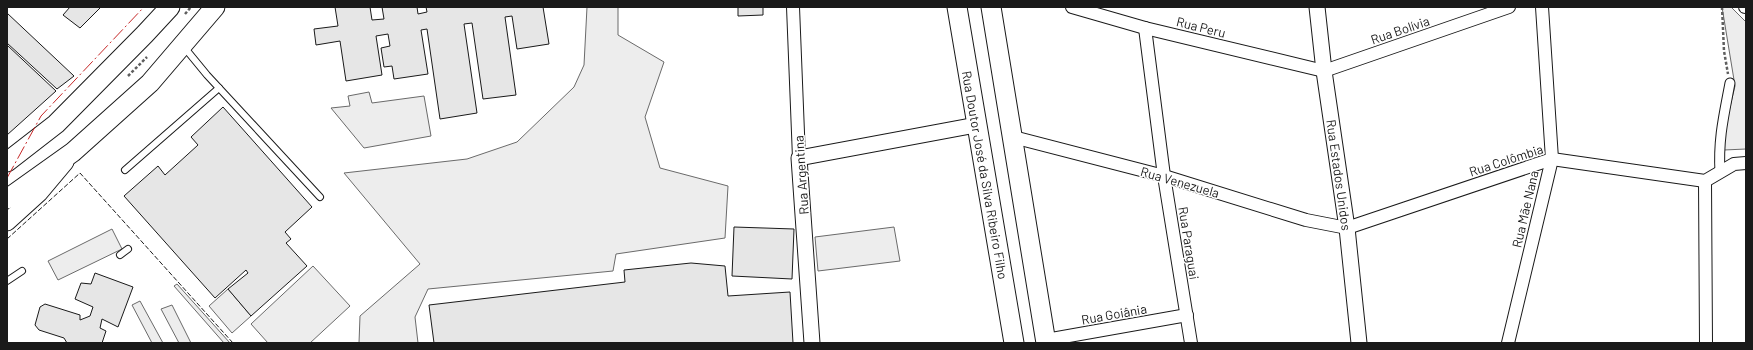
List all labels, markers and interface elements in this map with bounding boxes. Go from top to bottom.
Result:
street label: Rua Bolívia [1368,12,1432,48]
street label: Rua Peru [1175,13,1227,41]
street label: Rua Doutor José da Silva Ribeiro Filho [959,69,1011,281]
street label: Rua Estados Unidos [1323,118,1355,232]
street label: Rua Argentina [790,135,812,215]
street label: Rua Colômbia [1467,141,1545,179]
street label: Rua Venezuela [1139,163,1221,201]
street label: Rua Mãe Nana [1508,169,1542,249]
street label: Rua Paraguai [1175,205,1203,281]
street label: Rua Goiânia [1080,300,1148,328]

